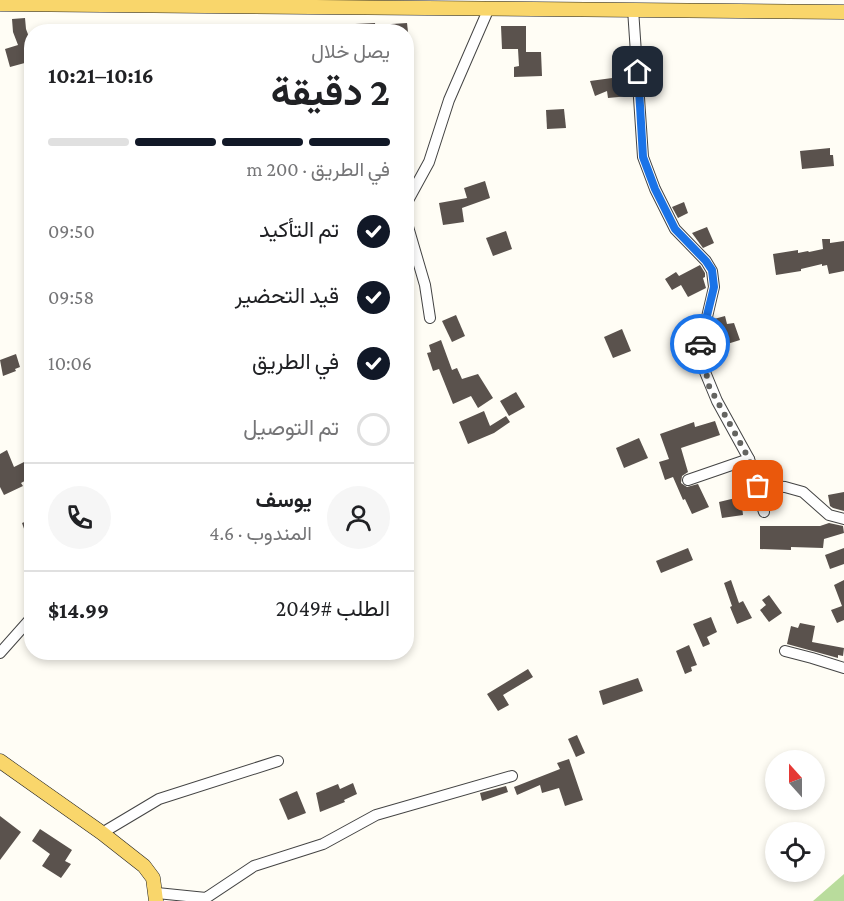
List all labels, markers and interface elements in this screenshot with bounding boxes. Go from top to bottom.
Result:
text: يصل خلال [311,40,390,62]
pin [612,46,663,97]
icon: home [621,55,654,88]
text: 10:16–10:21 [48,63,154,88]
text: 2 دقيقة [271,70,390,113]
text: في الطريق · 200 m [247,158,390,180]
icon: check [357,215,390,248]
text: تم التأكيد [259,217,339,242]
text: 09:50 [48,220,95,242]
icon: check [357,281,390,314]
text: قيد التحضير [235,283,339,308]
text: 09:58 [48,286,94,308]
courier [670,314,730,374]
icon: car [684,328,717,361]
icon: check [357,347,390,380]
text: في الطريق [252,349,339,374]
text: 10:06 [48,352,92,374]
text: تم التوصيل [243,415,339,440]
pin [732,460,783,511]
icon: bag [741,469,774,502]
button: phone [48,486,111,549]
button: person [327,486,390,549]
text: يوسف [256,487,312,512]
text: المندوب · 4.6 [209,522,312,544]
text: الطلب #2049 [276,596,390,621]
text: $14.99 [48,598,109,623]
north arrow [765,750,825,810]
map controls [765,750,825,882]
button: locate [765,822,825,882]

